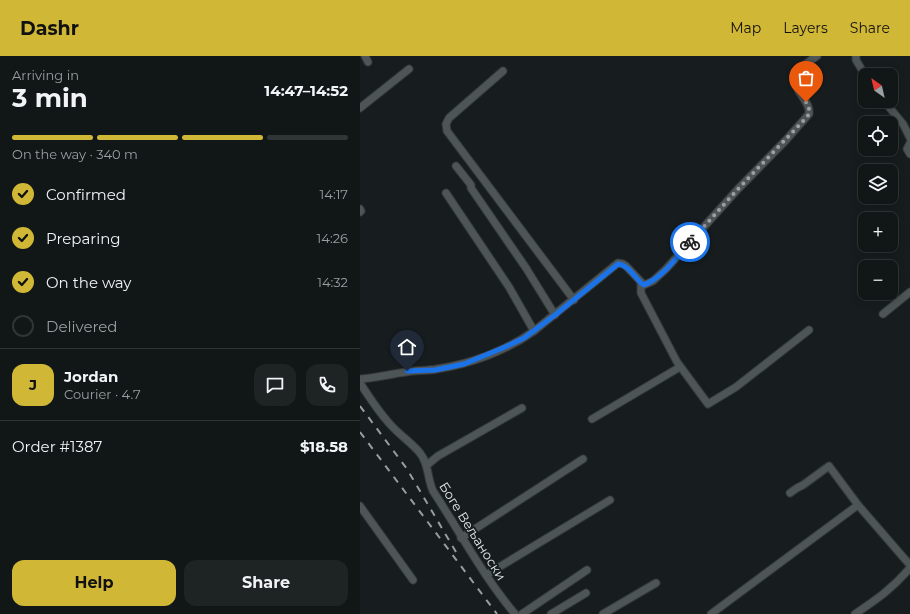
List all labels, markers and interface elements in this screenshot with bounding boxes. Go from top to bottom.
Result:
text: Dashr [20,17,79,40]
text: Map [730,19,761,37]
text: Layers [783,19,828,37]
text: Share [850,19,890,37]
pin [789,61,823,102]
text: Arriving in [12,67,79,83]
icon: bag [795,67,817,89]
north arrow [858,68,898,108]
map controls [858,68,898,300]
text: 14:47–14:52 [264,81,348,100]
text: 3 min [12,82,88,114]
button: locate [858,116,898,156]
text: On the way · 340 m [12,146,138,162]
button: layers [858,164,898,204]
icon: check [12,183,34,205]
text: Confirmed [46,185,126,204]
text: 14:17 [320,186,348,202]
button: + [858,212,898,252]
courier [670,222,710,262]
icon: check [12,227,34,249]
text: Preparing [46,229,121,248]
text: 14:26 [317,230,348,246]
icon: bike [679,231,701,253]
button: − [858,260,898,300]
icon: check [12,271,34,293]
text: On the way [46,273,131,292]
text: 14:32 [317,274,348,290]
text: Delivered [46,317,118,336]
pin [390,330,424,371]
icon: home [396,336,418,358]
button: chat [254,364,296,406]
button: phone [306,364,348,406]
text: Jordan [64,367,118,386]
text: J [29,375,37,394]
text: Courier · 4.7 [64,386,141,402]
text: Order #1387 [12,437,102,456]
text: $18.58 [300,437,348,456]
street label: Боге Вељаноски [436,479,510,583]
button: Help [12,560,176,606]
button: Share [184,560,348,606]

